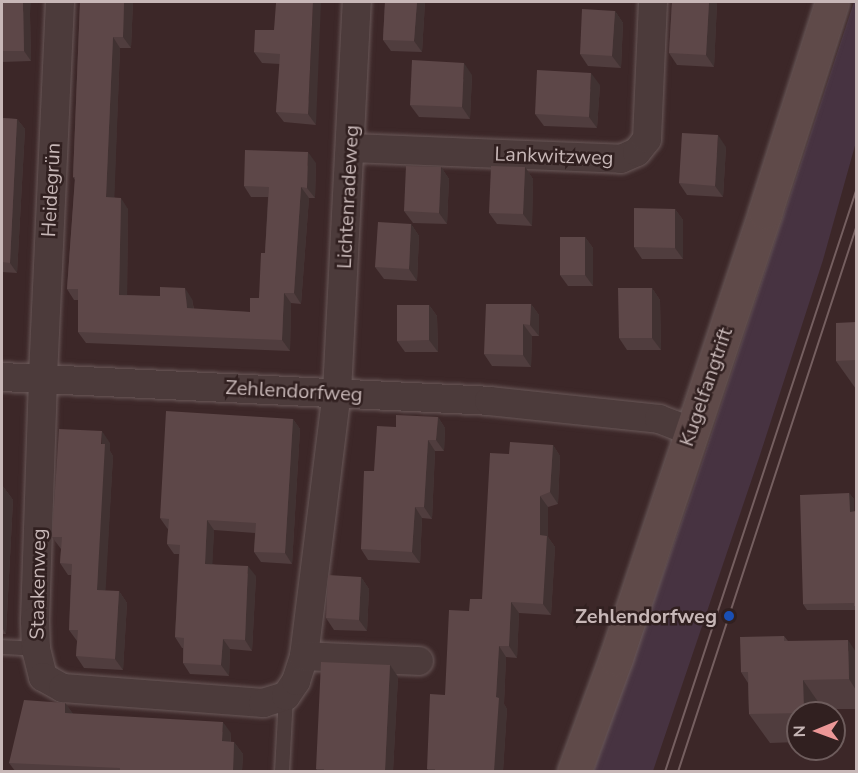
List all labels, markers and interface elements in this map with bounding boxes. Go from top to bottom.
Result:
street label: Lichtenradeweg [332,125,364,269]
street label: Heidegrün [37,142,65,238]
street label: Lankwitzweg [494,142,614,170]
street label: Kugelfangtrift [674,325,738,449]
street label: Zehlendorfweg [225,375,363,407]
street label: Staakenweg [25,528,51,640]
place label: Zehlendorfweg [575,604,717,628]
marker: Zehlendorfweg [722,609,736,623]
north arrow [786,701,846,761]
text: N [789,725,811,737]

